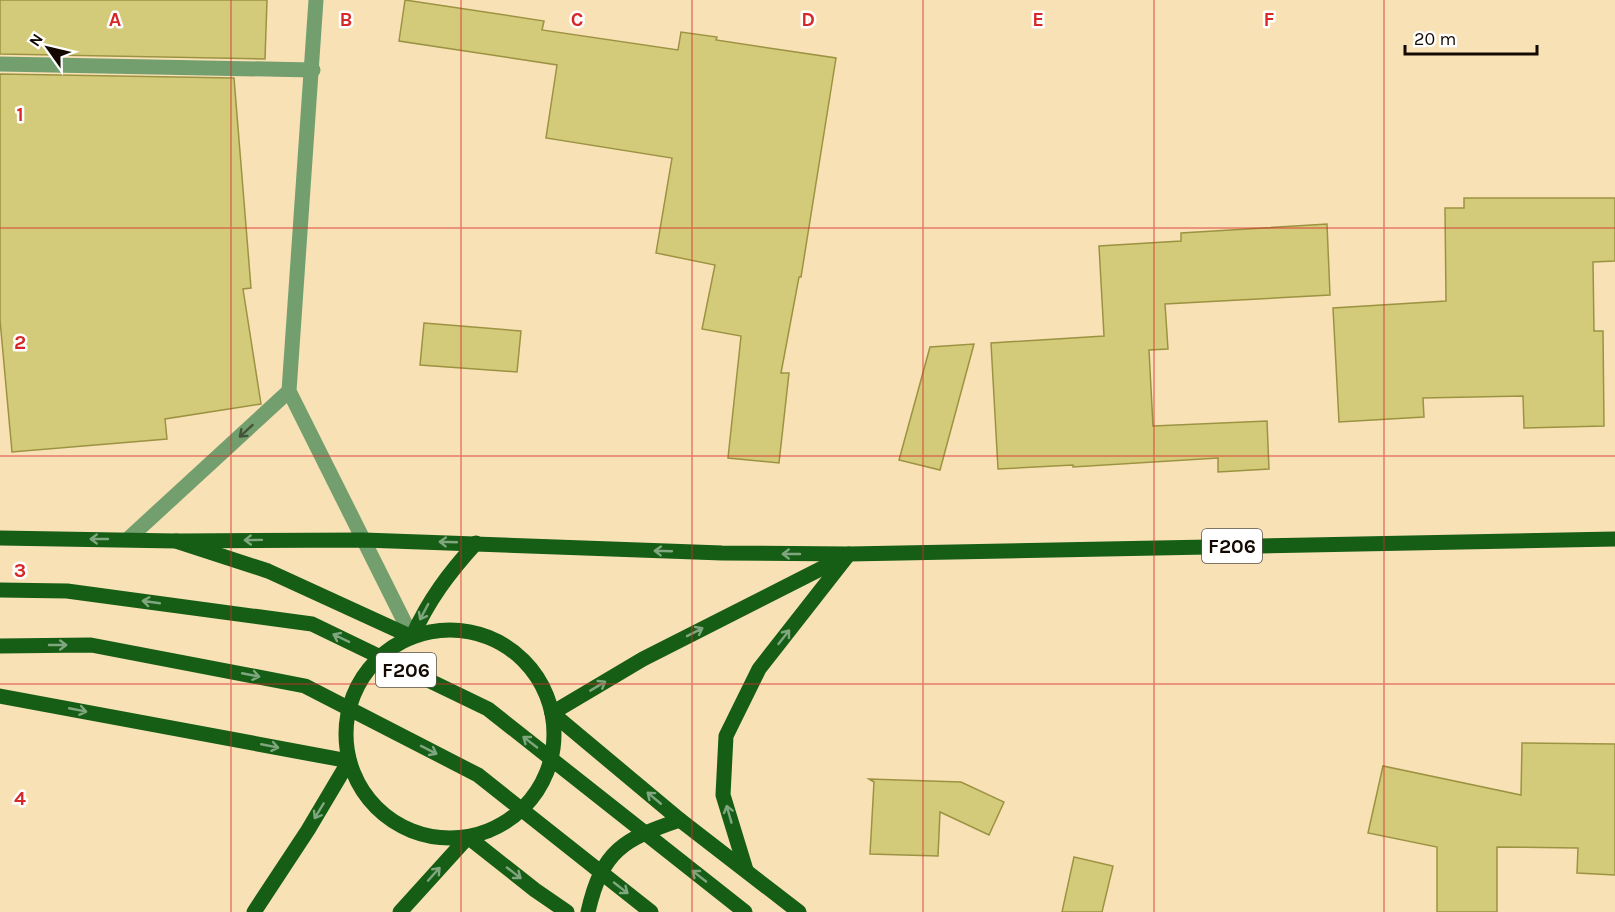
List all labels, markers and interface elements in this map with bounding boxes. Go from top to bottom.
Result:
text: A [109,8,122,31]
text: B [340,8,352,31]
text: C [571,8,583,31]
text: D [801,8,815,31]
text: E [1032,8,1044,31]
text: F [1264,8,1275,31]
north arrow [18,18,78,78]
scale bar [1405,18,1537,56]
text: 20 m [1414,28,1456,50]
text: N [25,30,47,50]
text: 1 [16,103,24,126]
text: 2 [14,331,26,354]
one-way arrow [239,424,254,438]
road number: F206 [1202,529,1262,563]
one-way arrow [90,533,110,545]
one-way arrow [243,534,263,546]
one-way arrow [438,536,458,548]
one-way arrow [654,545,674,556]
one-way arrow [781,548,801,559]
text: 3 [14,559,26,582]
one-way arrow [141,597,161,608]
one-way arrow [418,603,430,620]
one-way arrow [686,626,703,638]
one-way arrow [778,629,791,645]
one-way arrow [333,632,351,644]
one-way arrow [48,639,68,651]
road number: F206 [376,653,436,687]
one-way arrow [240,670,260,681]
one-way arrow [589,679,606,691]
one-way arrow [68,705,88,716]
one-way arrow [522,735,538,748]
one-way arrow [260,741,279,752]
one-way arrow [420,744,437,756]
text: 4 [14,787,26,810]
one-way arrow [646,792,662,805]
one-way arrow [313,802,325,819]
one-way arrow [723,805,734,824]
one-way arrow [427,867,441,882]
one-way arrow [506,867,522,880]
one-way arrow [691,869,707,882]
one-way arrow [612,881,628,894]

